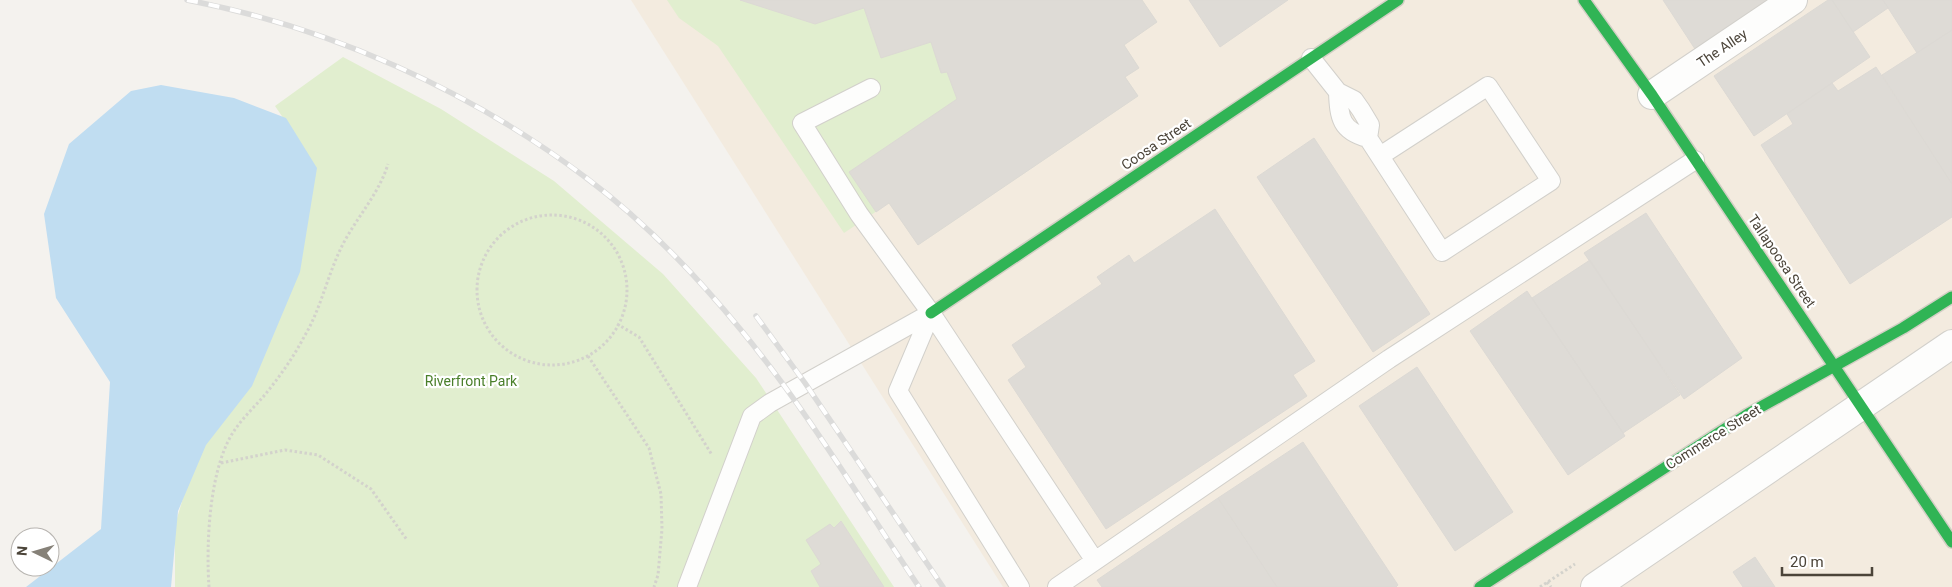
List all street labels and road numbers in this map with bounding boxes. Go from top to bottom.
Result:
street label: The Alley [1694,25,1750,71]
street label: Coosa Street [1118,115,1194,173]
street label: Tallapoosa Street [1745,211,1819,311]
street label: Commerce Street [1663,401,1764,473]

